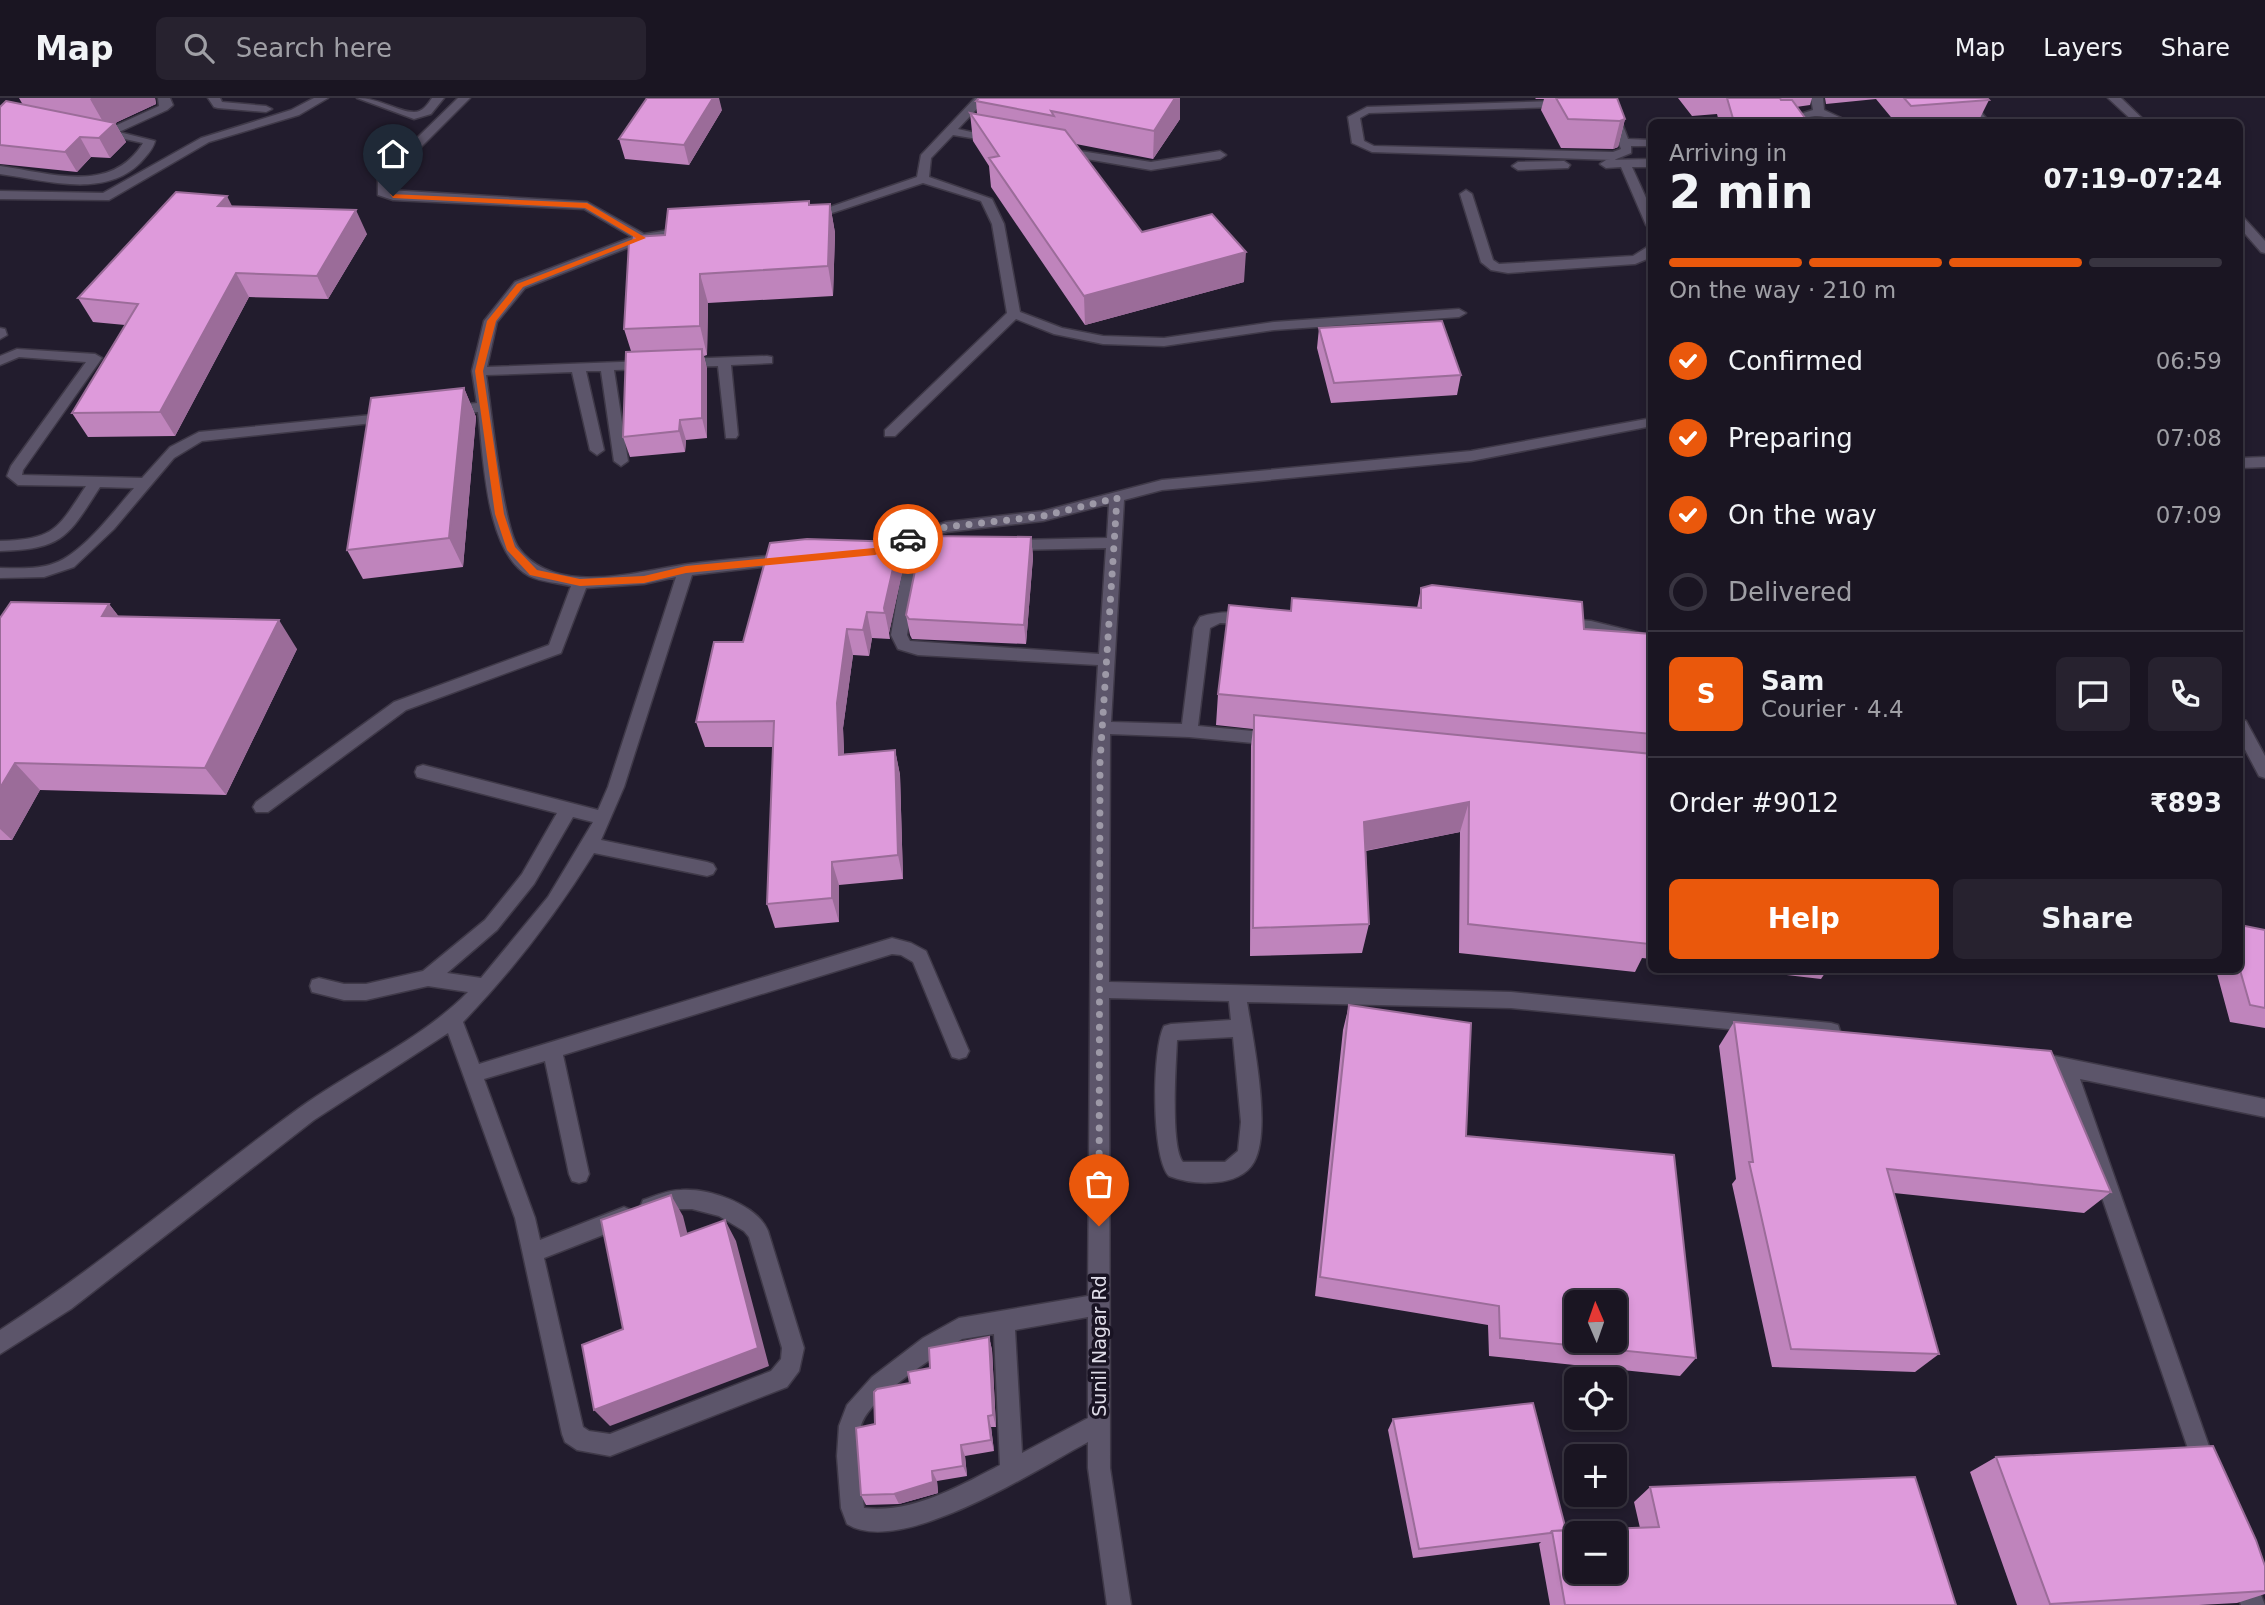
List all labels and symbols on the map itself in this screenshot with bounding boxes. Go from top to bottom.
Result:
pin [363,124,423,196]
courier [873,504,943,574]
pin [1069,1154,1129,1226]
street label: Sunil Nagar Rd [1088,1275,1110,1417]
north arrow [1564,1290,1628,1353]

